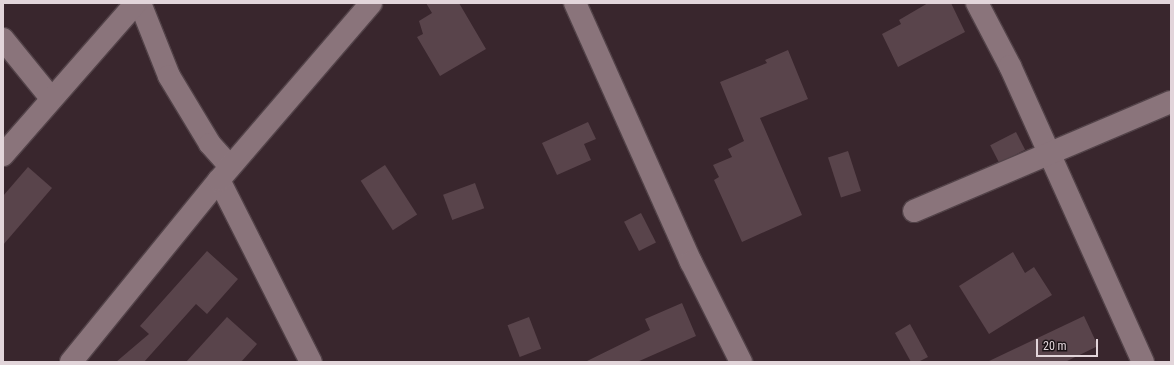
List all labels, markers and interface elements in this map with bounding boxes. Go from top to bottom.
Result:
scale bar [1038,331,1100,357]
text: 20 m [1043,339,1067,353]

